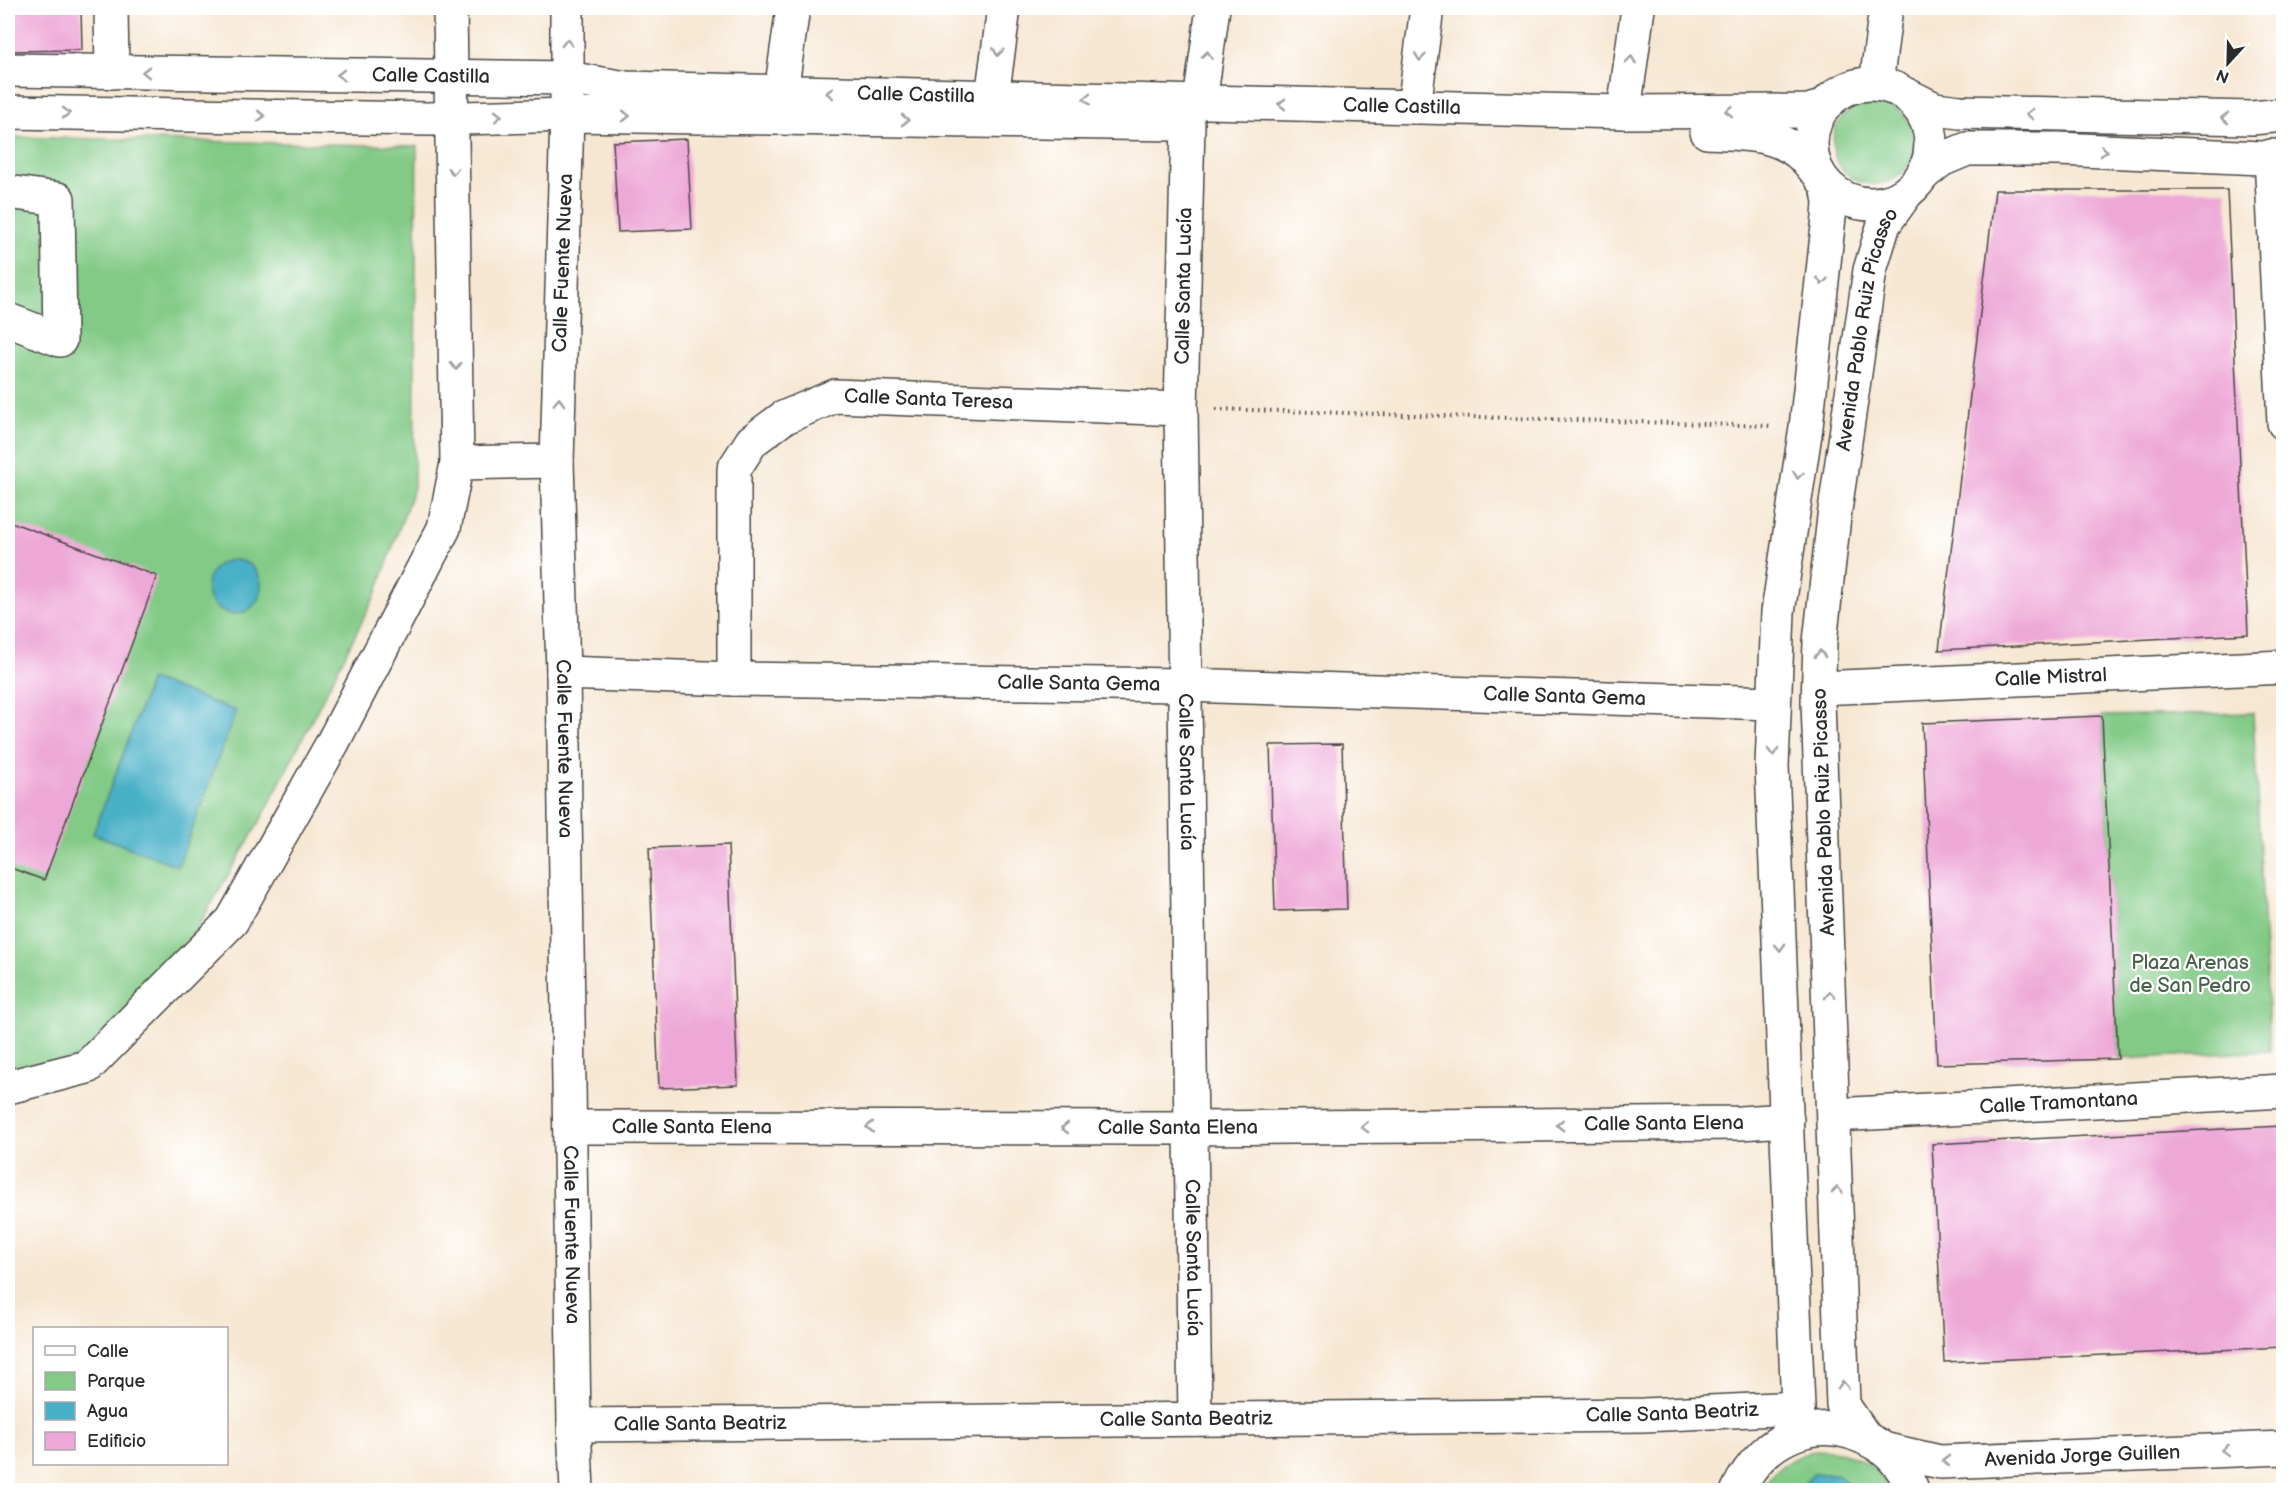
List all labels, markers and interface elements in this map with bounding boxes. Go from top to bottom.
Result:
north arrow [2198,33,2258,93]
one-way arrow [561,38,573,47]
one-way arrow [992,48,1004,57]
one-way arrow [1200,50,1212,59]
one-way arrow [1415,53,1427,62]
one-way arrow [1624,55,1636,64]
street label: Calle Castilla [372,63,490,89]
text: N [2214,64,2232,87]
one-way arrow [141,66,150,79]
one-way arrow [336,69,345,81]
street label: Calle Castilla [857,82,975,108]
one-way arrow [825,87,834,99]
one-way arrow [1083,93,1092,106]
street label: Calle Castilla [1343,93,1461,120]
one-way arrow [1278,98,1287,110]
one-way arrow [1725,105,1734,117]
one-way arrow [61,107,70,119]
one-way arrow [2026,108,2035,121]
one-way arrow [256,110,265,122]
one-way arrow [493,110,502,122]
one-way arrow [621,110,630,122]
one-way arrow [2221,112,2230,124]
one-way arrow [900,114,909,126]
one-way arrow [2099,145,2108,158]
one-way arrow [447,166,459,175]
street label: Calle Fuente Nueva [548,173,578,353]
street label: Avenida Pablo Ruiz Picasso [1832,203,1904,453]
street label: Calle Santa Lucía [1171,207,1197,365]
one-way arrow [1816,277,1828,286]
one-way arrow [449,361,462,370]
street label: Calle Santa Teresa [844,384,1014,415]
one-way arrow [552,398,565,407]
one-way arrow [1793,470,1805,480]
one-way arrow [1814,649,1826,658]
street label: Calle Fuente Nueva [551,659,577,839]
street label: Calle Mistral [1994,663,2107,692]
street label: Calle Santa Gema [997,671,1161,697]
street label: Calle Santa Gema [1483,682,1646,711]
street label: Avenida Pablo Ruiz Picasso [1808,688,1840,936]
street label: Calle Santa Lucía [1173,693,1199,851]
one-way arrow [1766,748,1779,757]
one-way arrow [1773,943,1786,952]
park label: Plaza Arenas de San Pedro [2129,951,2251,998]
one-way arrow [1823,991,1836,1000]
street label: Calle Tramontana [1979,1087,2139,1119]
street label: Calle Santa Elena [1584,1111,1744,1136]
street label: Calle Santa Elena [612,1115,772,1139]
street label: Calle Santa Elena [1098,1115,1258,1140]
one-way arrow [1556,1118,1565,1131]
one-way arrow [1361,1120,1370,1133]
one-way arrow [866,1121,875,1133]
one-way arrow [1061,1122,1070,1134]
street label: Calle Fuente Nueva [558,1145,585,1324]
street label: Calle Santa Lucía [1180,1179,1206,1337]
one-way arrow [1830,1186,1843,1195]
legend [33,1327,228,1465]
text: Calle [87,1341,129,1362]
text: Parque [87,1371,145,1392]
one-way arrow [1836,1381,1849,1390]
street label: Calle Santa Beatriz [1585,1398,1759,1428]
text: Agua [87,1401,128,1422]
street label: Calle Santa Beatriz [1099,1406,1273,1432]
street label: Calle Santa Beatriz [614,1411,787,1437]
text: Edificio [87,1431,146,1452]
street label: Avenida Jorge Guillen [1984,1440,2181,1472]
one-way arrow [2221,1444,2230,1457]
one-way arrow [1942,1455,1951,1467]

